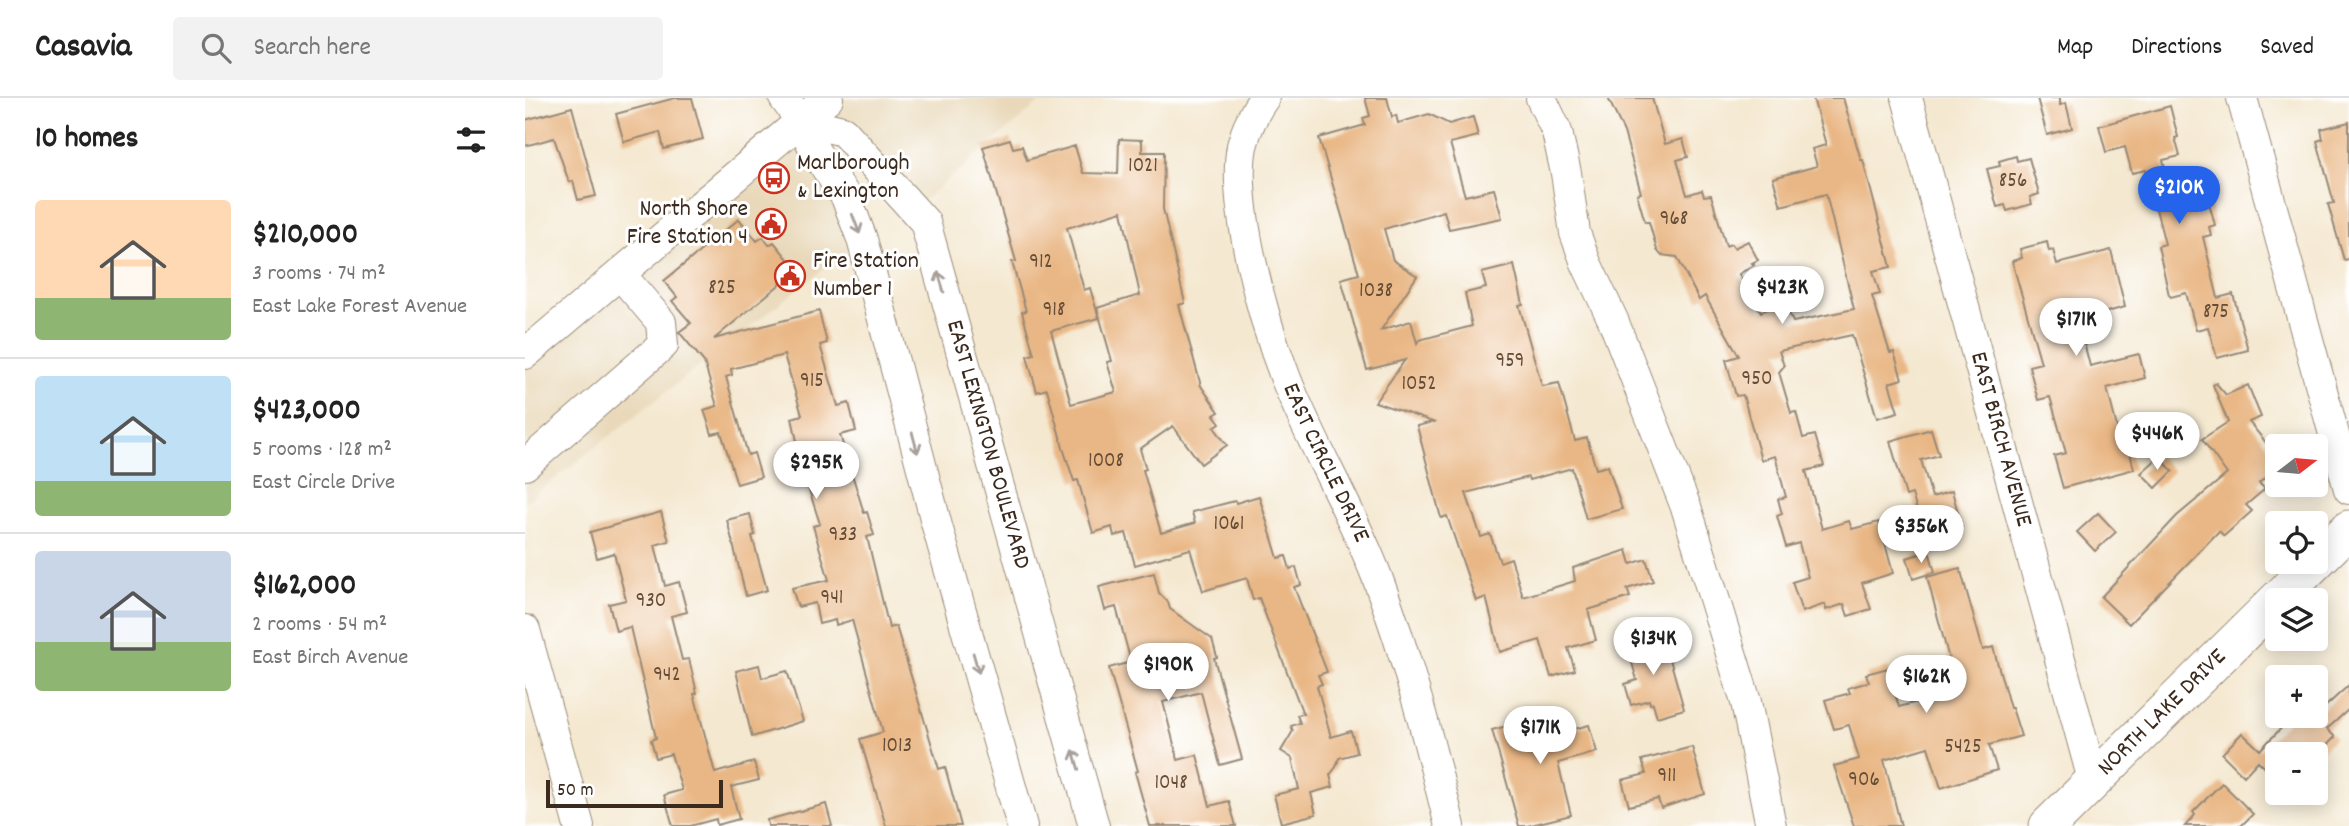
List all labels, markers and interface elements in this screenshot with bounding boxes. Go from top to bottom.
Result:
search box [173,17,663,80]
text: Casavia [35,25,131,72]
icon: search [197,29,235,67]
text: Search here [253,30,371,67]
text: Map [2057,31,2093,65]
text: Directions [2131,31,2222,65]
text: Saved [2260,31,2314,65]
text: 10 homes [35,119,138,162]
icon: filters [452,121,490,159]
place label: Marlborough & Lexington [797,147,909,209]
house number: 1021 [1128,152,1158,182]
bus stop icon: Marlborough & Lexington [757,161,791,195]
pin: $210K [2130,166,2228,226]
house number: 856 [1999,167,2027,197]
text: $210K [2154,172,2204,205]
place label: North Shore Fire Station 4 [627,193,748,255]
house number: 968 [1660,205,1688,235]
public building icon: North Shore Fire Station 4 [754,207,788,241]
one-way arrow [851,212,864,234]
text: $210,000 [252,215,358,258]
icon: home [91,228,175,312]
place label: Fire Station Number 1 [813,245,919,307]
house number: 912 [1029,248,1053,278]
text: 3 rooms · 74 m² [252,258,386,291]
public building icon: Fire Station Number 1 [773,259,807,293]
pin: $423K [1733,266,1831,326]
one-way arrow [934,271,947,293]
text: $423K [1756,272,1808,305]
house number: 825 [708,274,736,304]
house number: 1038 [1359,277,1393,307]
text: East Lake Forest Avenue [252,291,467,324]
house number: 918 [1043,296,1065,326]
house number: 875 [2203,298,2229,328]
pin: $171K [2027,299,2125,358]
text: $171K [2055,304,2097,337]
street label: EAST LEXINGTON BOULEVARD [936,316,1038,573]
house number: 959 [1496,347,1524,377]
street label: EAST BIRCH AVENUE [1960,348,2040,531]
house number: 950 [1742,365,1772,395]
house number: 915 [800,367,824,397]
house number: 1052 [1402,370,1436,400]
street label: EAST CIRCLE DRIVE [1273,378,1378,548]
text: $423,000 [252,391,361,434]
icon: home [91,404,175,488]
pin: $446K [2108,412,2206,472]
text: $446K [2131,418,2183,451]
one-way arrow [909,431,922,454]
text: 5 rooms · 128 m² [252,434,392,467]
north arrow [2265,434,2327,497]
map controls [2265,434,2328,805]
pin: $295K [767,442,865,501]
text: $295K [789,447,843,480]
house number: 1008 [1088,447,1124,477]
text: East Circle Drive [252,467,395,500]
pin: $356K [1872,505,1970,565]
house number: 1061 [1214,510,1244,540]
text: $356K [1894,511,1948,544]
button: locate [2265,511,2328,574]
house number: 933 [829,521,857,551]
text: $162,000 [252,566,356,609]
icon: home [91,579,175,663]
house number: 941 [821,584,843,614]
house number: 930 [636,587,666,617]
button: layers [2265,588,2328,651]
text: 2 rooms · 54 m² [252,609,387,642]
pin: $134K [1604,618,1702,677]
text: $134K [1629,623,1677,656]
street label: NORTH LAKE DRIVE [2090,641,2235,784]
text: East Birch Avenue [252,642,408,675]
pin: $190K [1119,644,1217,703]
text: $190K [1143,649,1193,682]
one-way arrow [970,651,983,673]
pin: $162K [1877,656,1975,715]
house number: 942 [653,661,681,691]
text: $162K [1902,661,1950,694]
button: + [2265,665,2328,728]
pin: $171K [1491,706,1589,766]
text: $171K [1519,712,1561,745]
house number: 1013 [882,732,912,762]
house number: 5425 [1944,733,1982,763]
button: − [2265,742,2328,805]
one-way arrow [1068,750,1081,772]
house number: 911 [1658,762,1676,792]
house number: 906 [1848,766,1880,796]
house number: 1048 [1154,769,1188,799]
scale bar [546,777,723,809]
text: 50 m [557,778,594,805]

